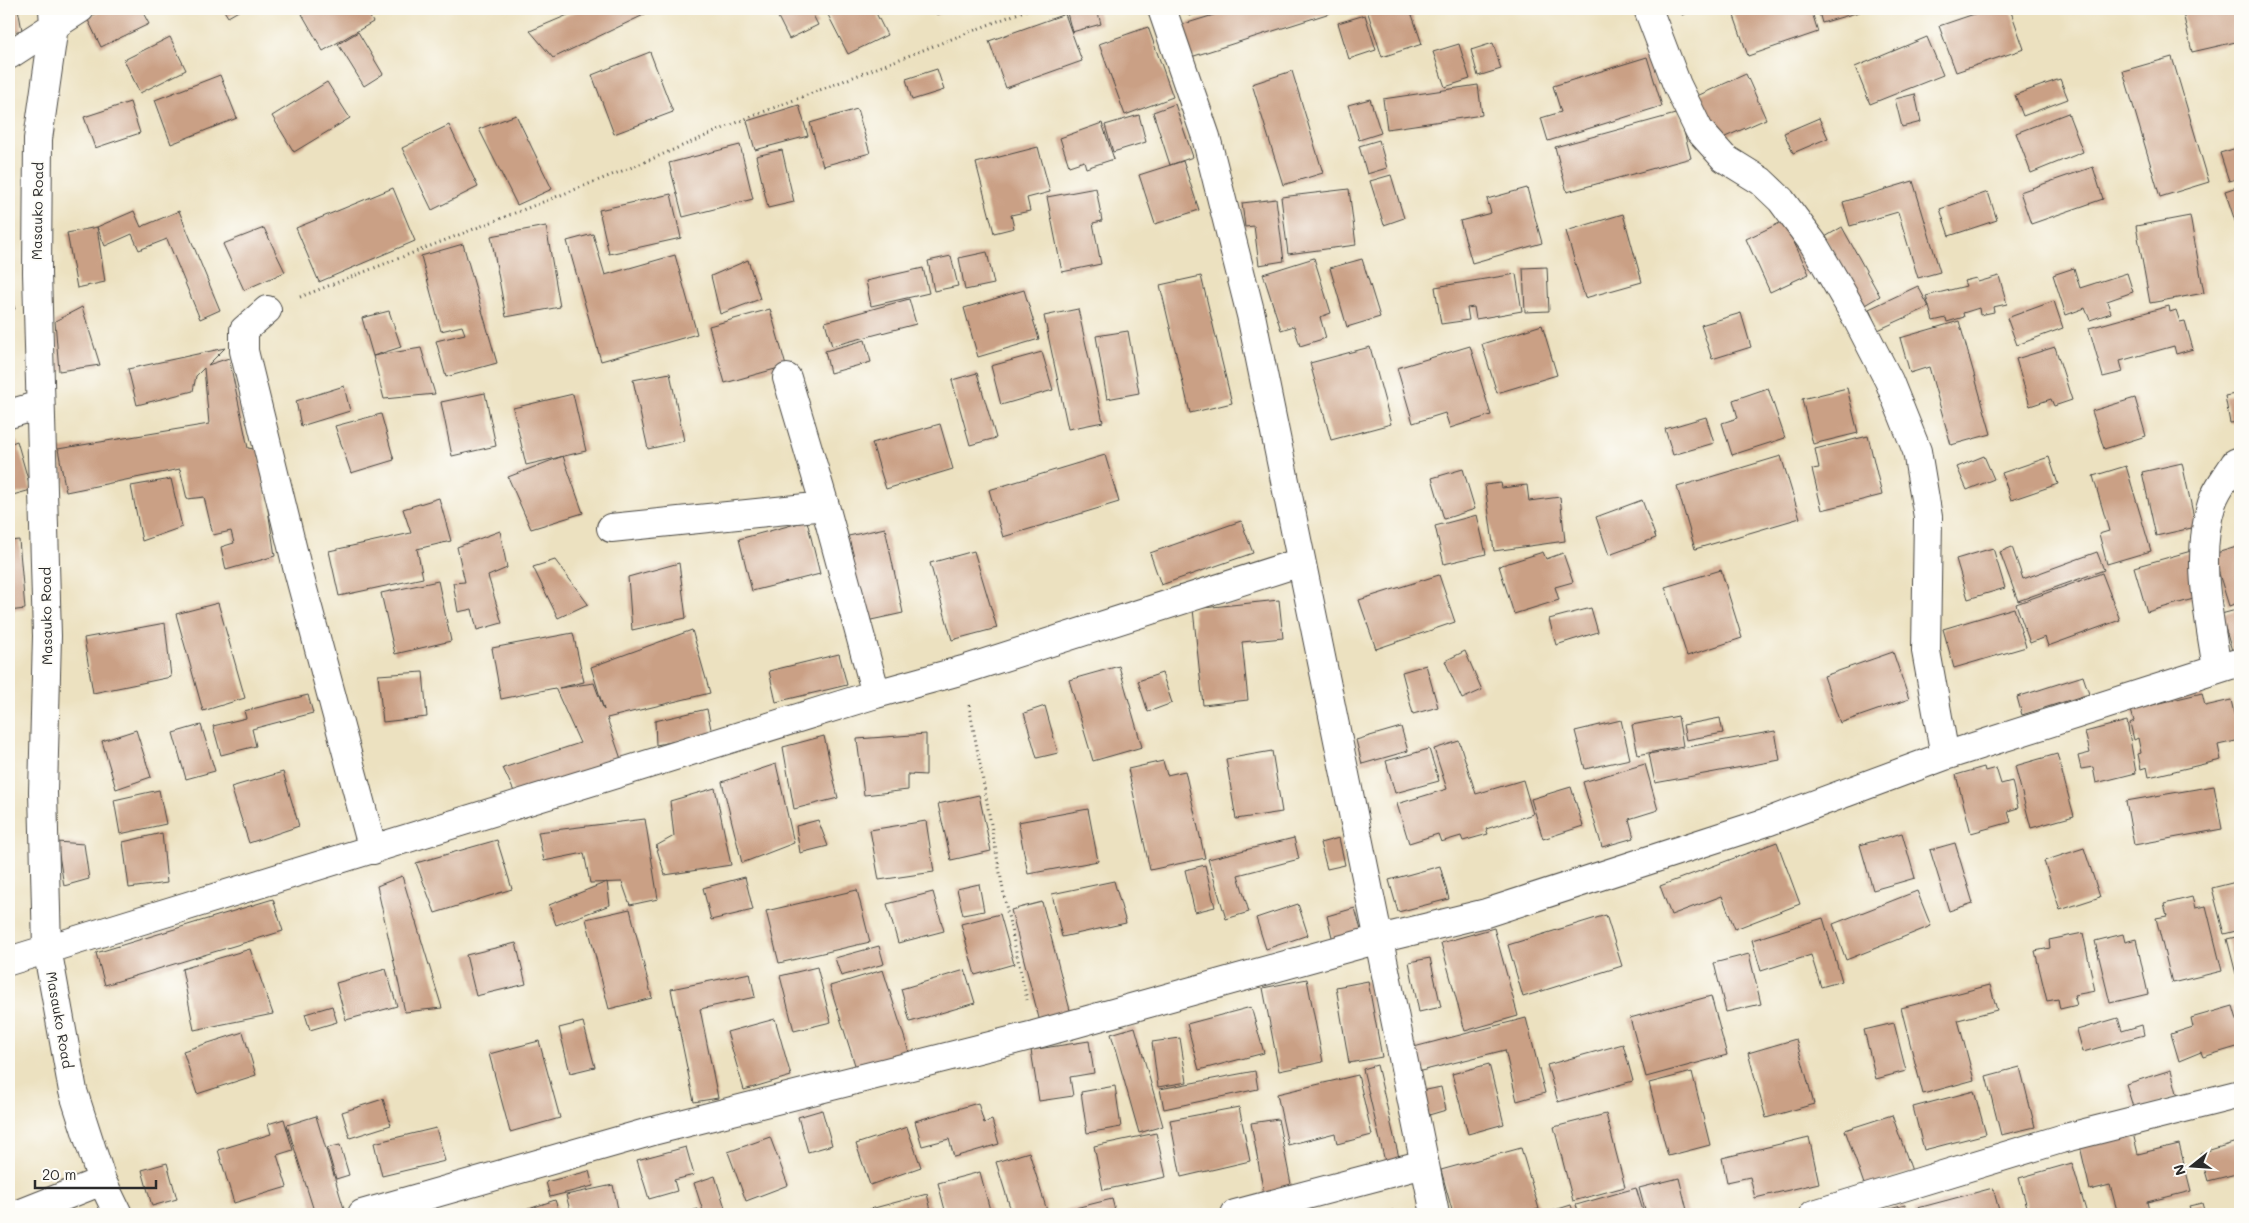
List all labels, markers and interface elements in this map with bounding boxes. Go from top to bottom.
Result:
street label: Masauko Road [27,162,47,260]
street label: Masauko Road [36,567,56,665]
street label: Masauko Road [42,970,78,1070]
north arrow [2166,1140,2216,1190]
scale bar [35,1158,156,1190]
text: N [2168,1162,2190,1178]
text: 20 m [42,1164,76,1184]

